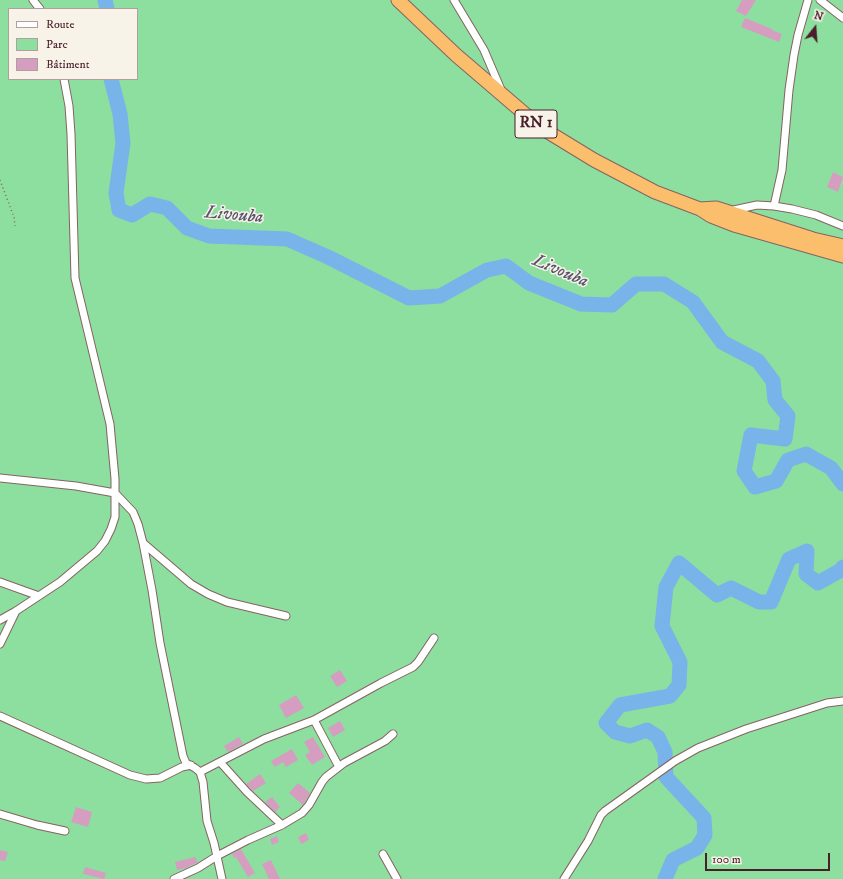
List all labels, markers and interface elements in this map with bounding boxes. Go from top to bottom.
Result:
legend [8,8,138,80]
north arrow [795,8,835,48]
text: N [812,9,825,25]
text: Route [46,17,74,32]
text: Parc [46,37,68,52]
text: Bâtiment [46,57,90,72]
road number: RN 1 [515,110,557,138]
water label: Livouba [204,203,264,229]
water label: Livouba [529,251,591,293]
scale bar [707,845,832,871]
text: 100 m [712,852,741,867]

